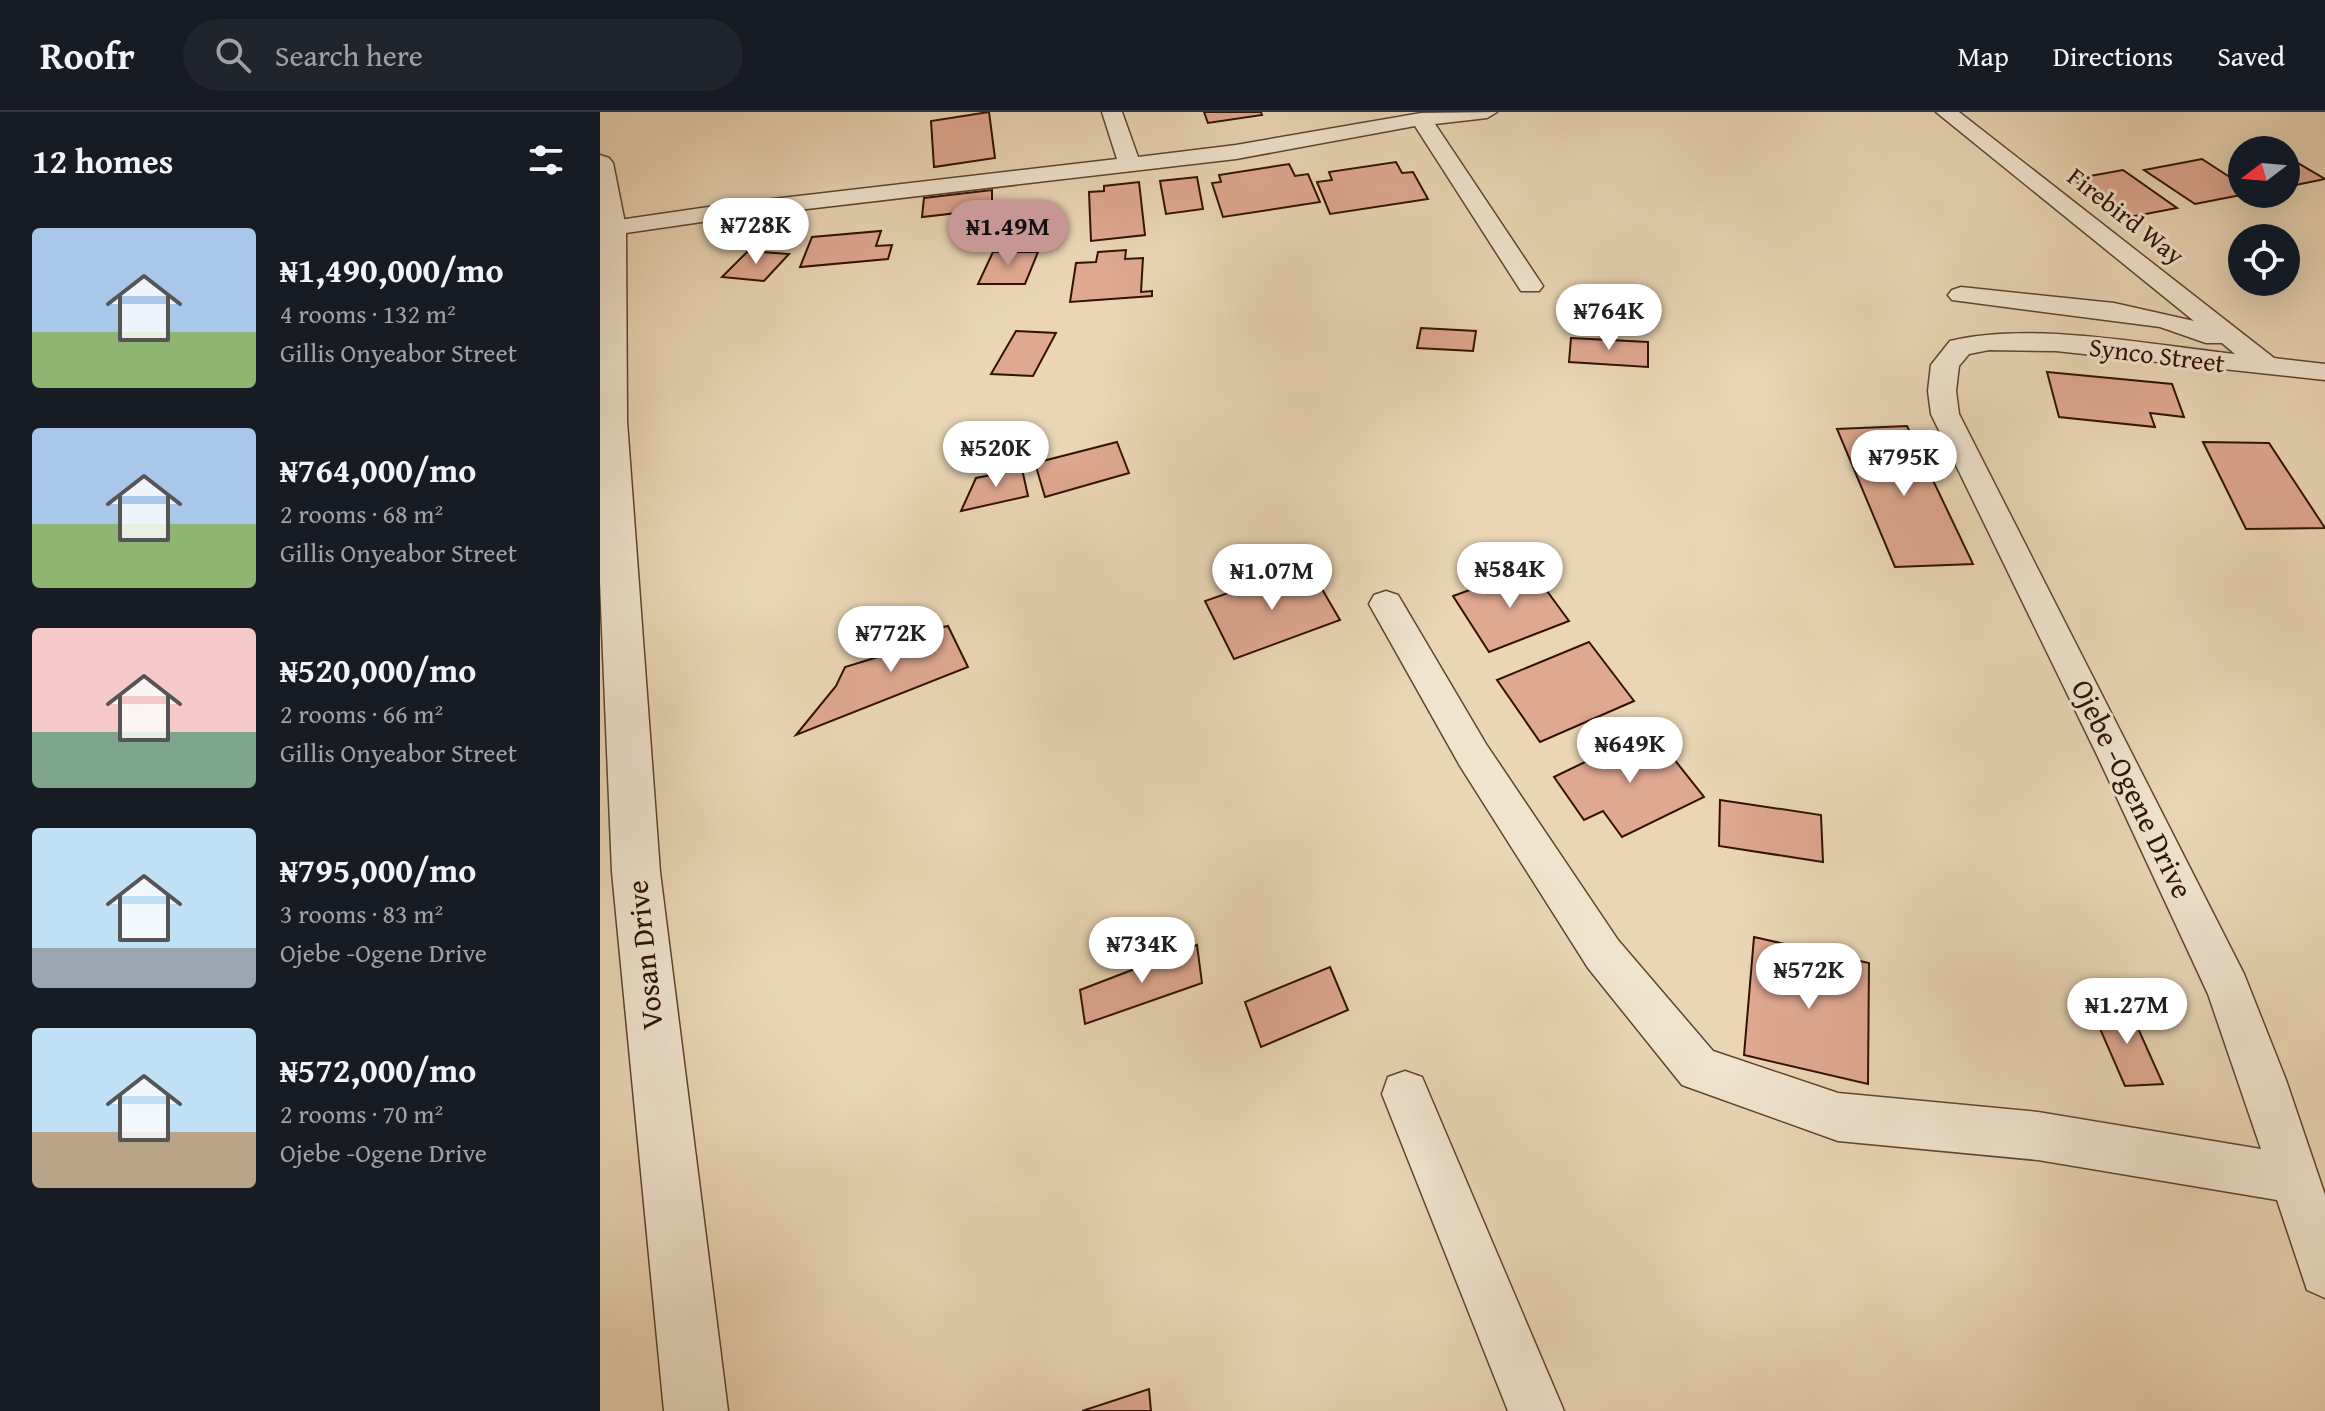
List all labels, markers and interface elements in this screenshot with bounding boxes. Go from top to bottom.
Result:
search box [183,19,743,91]
text: Roofr [40,27,135,83]
icon: search [211,33,255,77]
text: Search here [275,33,423,77]
text: Map [1957,35,2009,76]
text: Directions [2053,35,2173,76]
text: Saved [2217,35,2285,76]
text: 12 homes [32,136,173,185]
north arrow [2228,136,2300,208]
map controls [2228,136,2300,296]
icon: filters [524,138,568,182]
street label: Firebird Way [2059,157,2193,274]
pin: ₦728K [700,198,812,266]
pin: ₦1.49M [943,200,1073,268]
text: ₦728K [721,204,791,243]
text: ₦1.49M [966,206,1050,245]
button: locate [2228,224,2300,296]
text: ₦1,490,000/mo [280,245,504,294]
icon: home [96,260,192,356]
pin: ₦764K [1553,284,1665,352]
text: ₦764K [1574,290,1644,329]
text: 4 rooms · 132 m² [280,294,456,333]
street label: Synco Street [2087,327,2227,382]
text: Gillis Onyeabor Street [280,333,517,372]
pin: ₦520K [940,421,1052,489]
text: ₦520K [961,427,1031,466]
pin: ₦795K [1848,430,1960,498]
text: ₦795K [1869,436,1939,475]
text: ₦764,000/mo [280,445,476,494]
icon: home [96,460,192,556]
text: 2 rooms · 68 m² [280,494,443,533]
text: Gillis Onyeabor Street [280,533,517,572]
pin: ₦584K [1454,542,1566,610]
pin: ₦1.07M [1207,544,1337,612]
text: ₦584K [1475,548,1545,587]
text: ₦1.07M [1230,550,1314,589]
pin: ₦772K [835,606,947,674]
text: ₦772K [856,612,926,651]
text: ₦520,000/mo [280,645,476,694]
icon: home [96,660,192,756]
street label: Ojebe -Ogene Drive [2061,672,2205,906]
text: 2 rooms · 66 m² [280,694,443,733]
pin: ₦649K [1574,717,1686,785]
text: ₦649K [1595,723,1665,762]
text: Gillis Onyeabor Street [280,733,517,772]
text: ₦795,000/mo [280,845,476,894]
icon: home [96,860,192,956]
street label: Vosan Drive [614,878,674,1032]
text: 3 rooms · 83 m² [280,894,443,933]
pin: ₦734K [1086,917,1198,985]
text: ₦734K [1107,923,1177,962]
text: Ojebe -Ogene Drive [280,933,487,972]
pin: ₦572K [1753,943,1865,1011]
text: ₦572K [1774,949,1844,988]
pin: ₦1.27M [2062,978,2192,1046]
text: ₦1.27M [2085,984,2169,1023]
text: ₦572,000/mo [280,1045,476,1094]
icon: home [96,1060,192,1156]
text: 2 rooms · 70 m² [280,1094,443,1133]
text: Ojebe -Ogene Drive [280,1133,487,1172]

